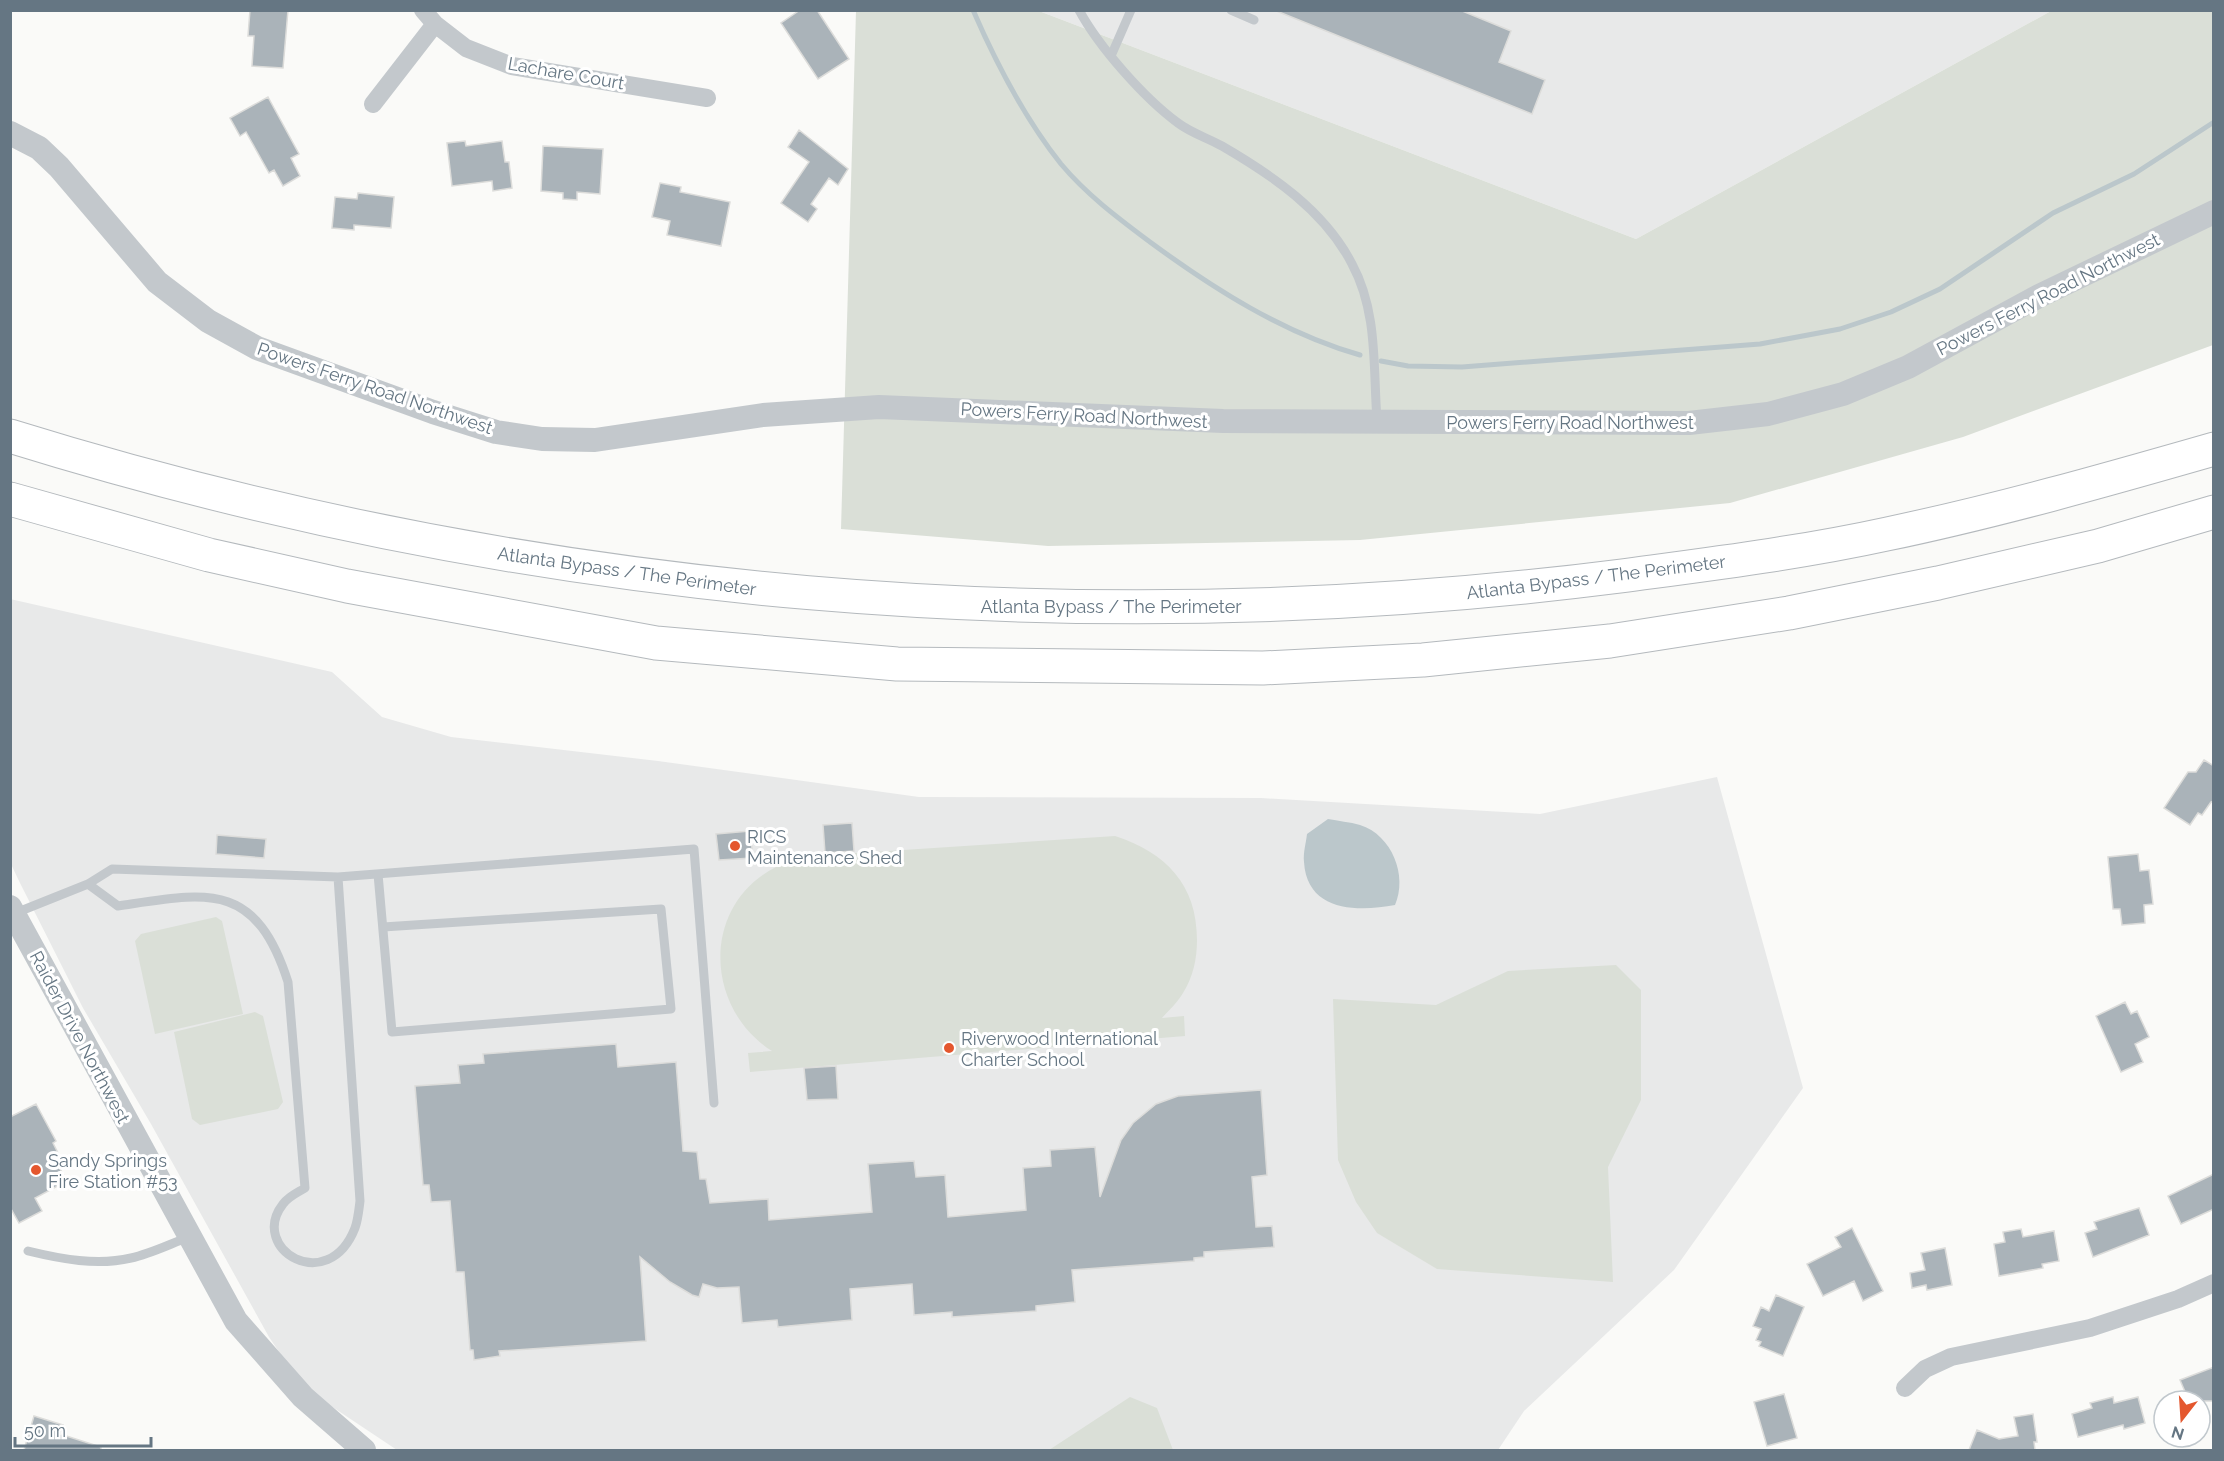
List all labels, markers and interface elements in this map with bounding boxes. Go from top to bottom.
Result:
street label: Lachare Court [506,52,626,94]
street label: Powers Ferry Road Northwest [1933,228,2163,360]
street label: Powers Ferry Road Northwest [255,338,495,438]
street label: Powers Ferry Road Northwest [960,398,1208,432]
street label: Powers Ferry Road Northwest [1446,412,1694,433]
street label: Atlanta Bypass / The Perimeter [496,542,758,600]
street label: Atlanta Bypass / The Perimeter [1465,551,1728,603]
street label: Atlanta Bypass / The Perimeter [980,596,1242,617]
place label: RICS Maintenance Shed [747,826,902,868]
marker: RICS Maintenance Shed [728,839,742,853]
street label: Raider Drive Northwest [26,947,134,1127]
place label: Riverwood International Charter School [961,1028,1158,1070]
marker: Riverwood International Charter School [942,1041,956,1055]
place label: Sandy Springs Fire Station #53 [48,1150,178,1192]
marker: Sandy Springs Fire Station #53 [29,1163,43,1177]
north arrow [2152,1389,2212,1449]
scale bar [15,1410,152,1448]
text: 50 m [24,1420,66,1441]
text: N [2169,1422,2186,1444]

